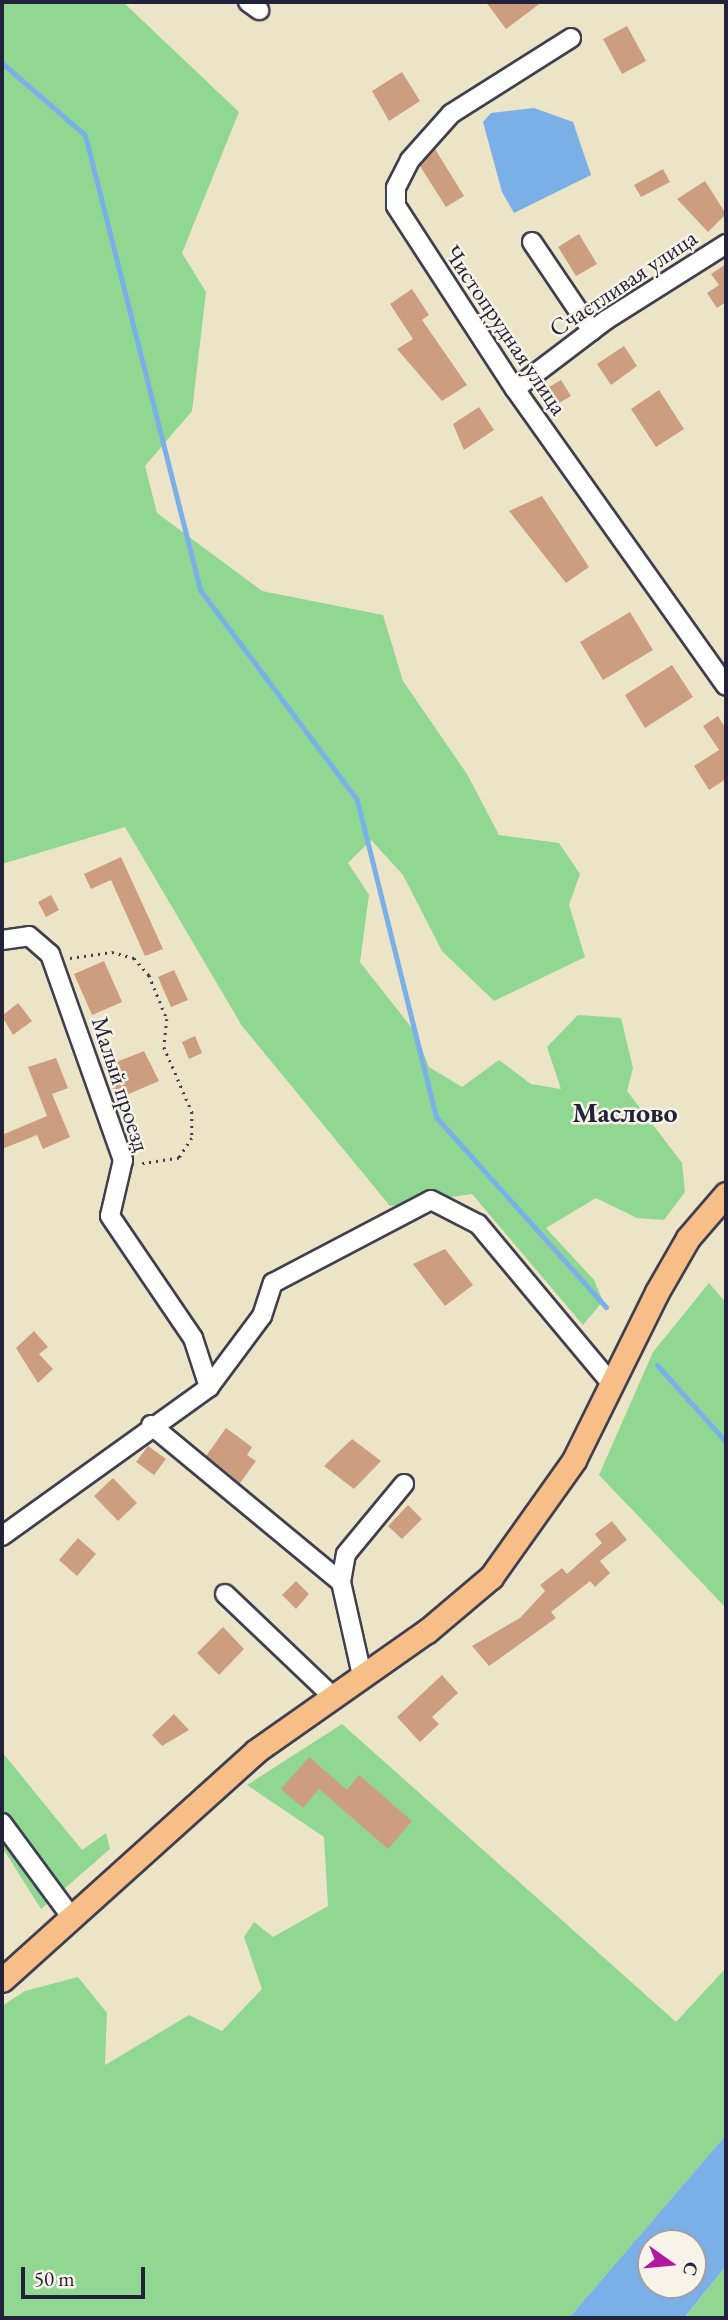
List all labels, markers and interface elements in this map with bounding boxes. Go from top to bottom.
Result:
street label: Счастливая улица [544,223,702,343]
street label: Чистопрудная улица [438,240,574,420]
street label: Малый проезд [86,1013,156,1155]
district label: Маслово [572,1095,678,1129]
north arrow [637,2229,707,2299]
scale bar [24,2254,149,2298]
text: С [677,2259,705,2279]
text: 50 m [34,2265,75,2292]

